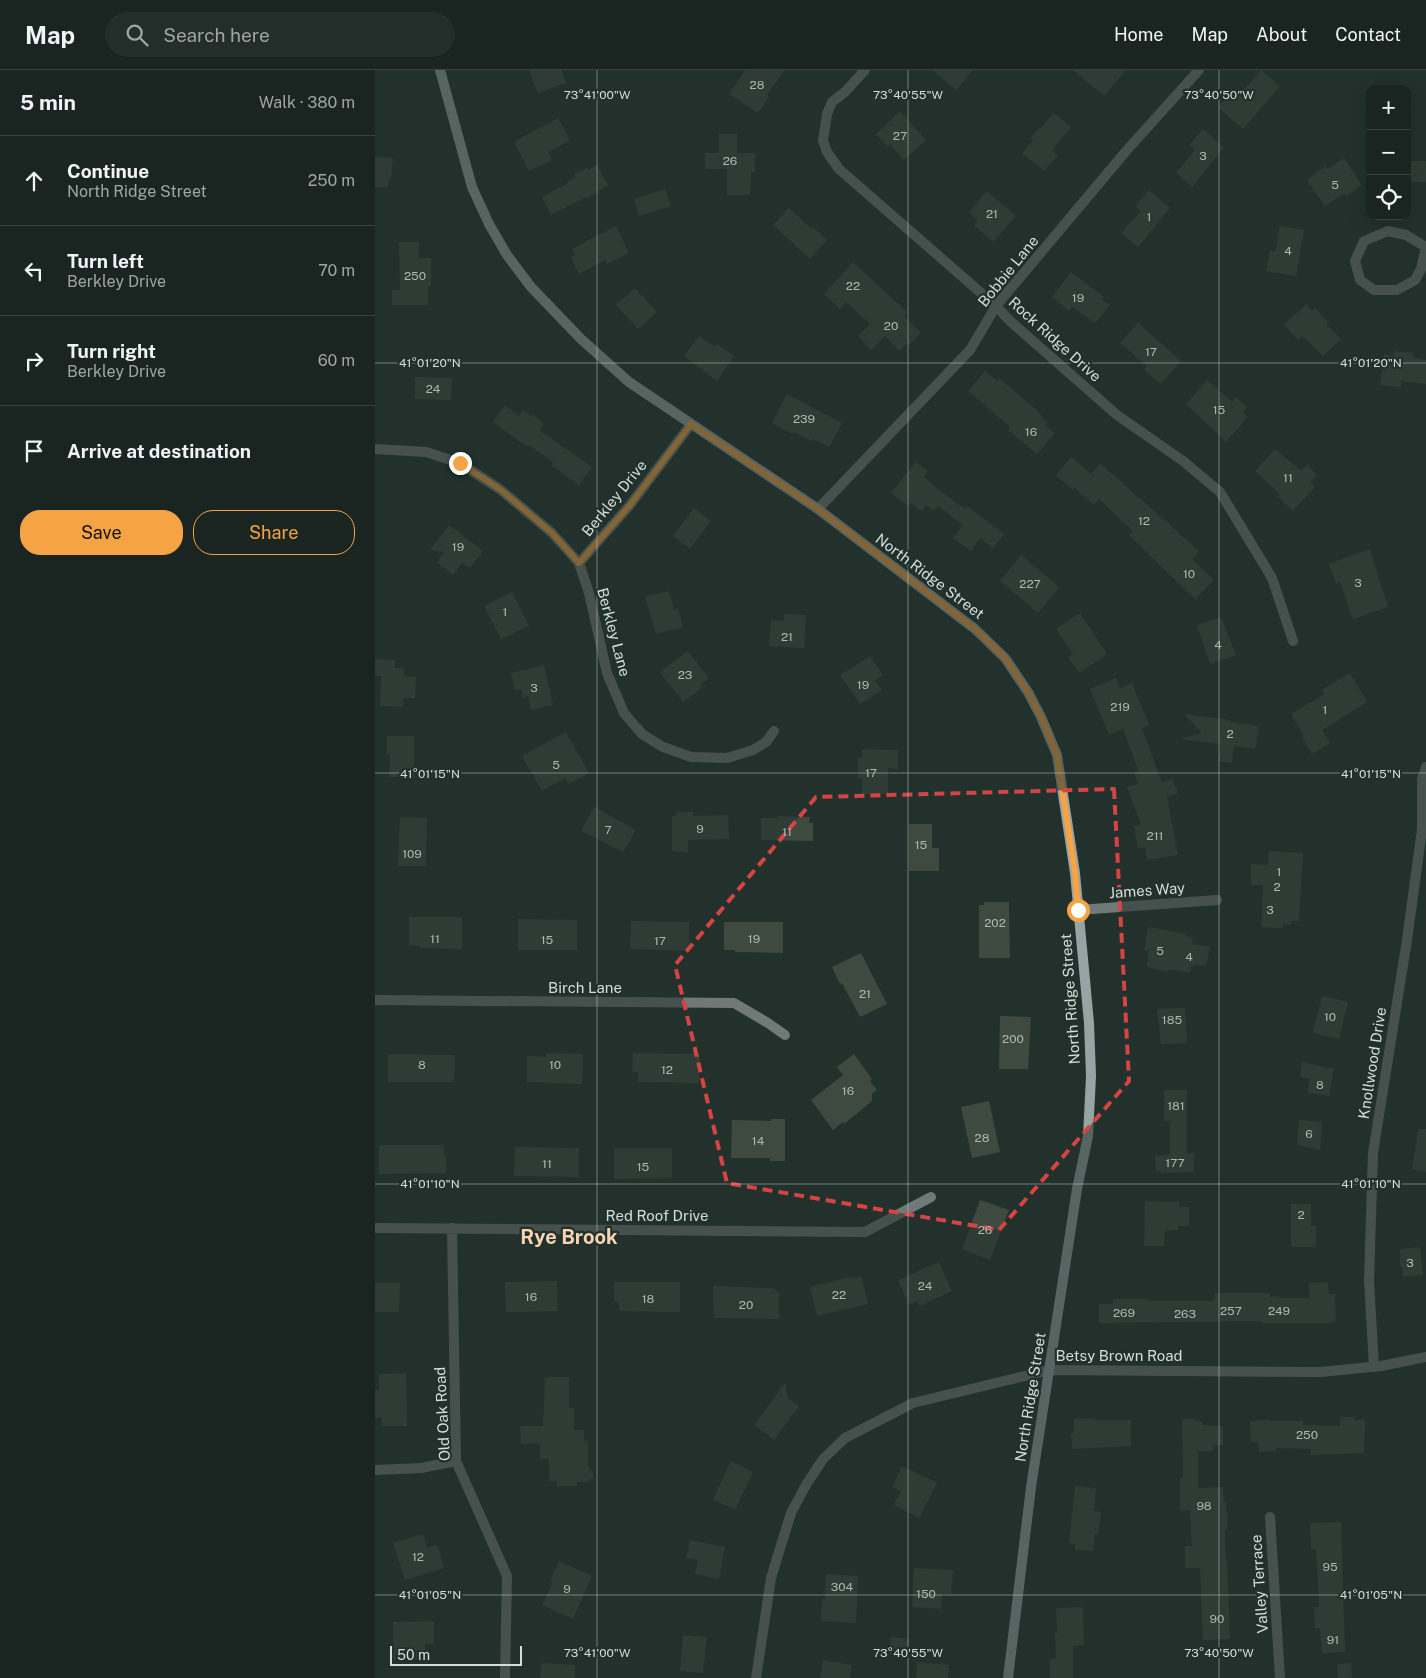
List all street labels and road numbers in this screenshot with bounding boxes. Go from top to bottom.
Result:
street label: Bobbie Lane [974,232,1042,310]
street label: Rock Ridge Drive [1005,293,1105,385]
street label: Berkley Drive [578,457,650,539]
street label: North Ridge Street [873,530,988,622]
street label: Berkley Lane [594,586,634,678]
street label: James Way [1108,879,1186,901]
street label: North Ridge Street [1057,933,1083,1065]
street label: Birch Lane [548,979,622,996]
street label: Knollwood Drive [1355,1006,1389,1120]
street label: Red Roof Drive [605,1207,709,1224]
street label: North Ridge Street [1011,1331,1049,1463]
street label: Betsy Brown Road [1056,1347,1182,1364]
street label: Old Oak Road [431,1366,453,1462]
street label: Valley Terrace [1247,1534,1271,1634]

